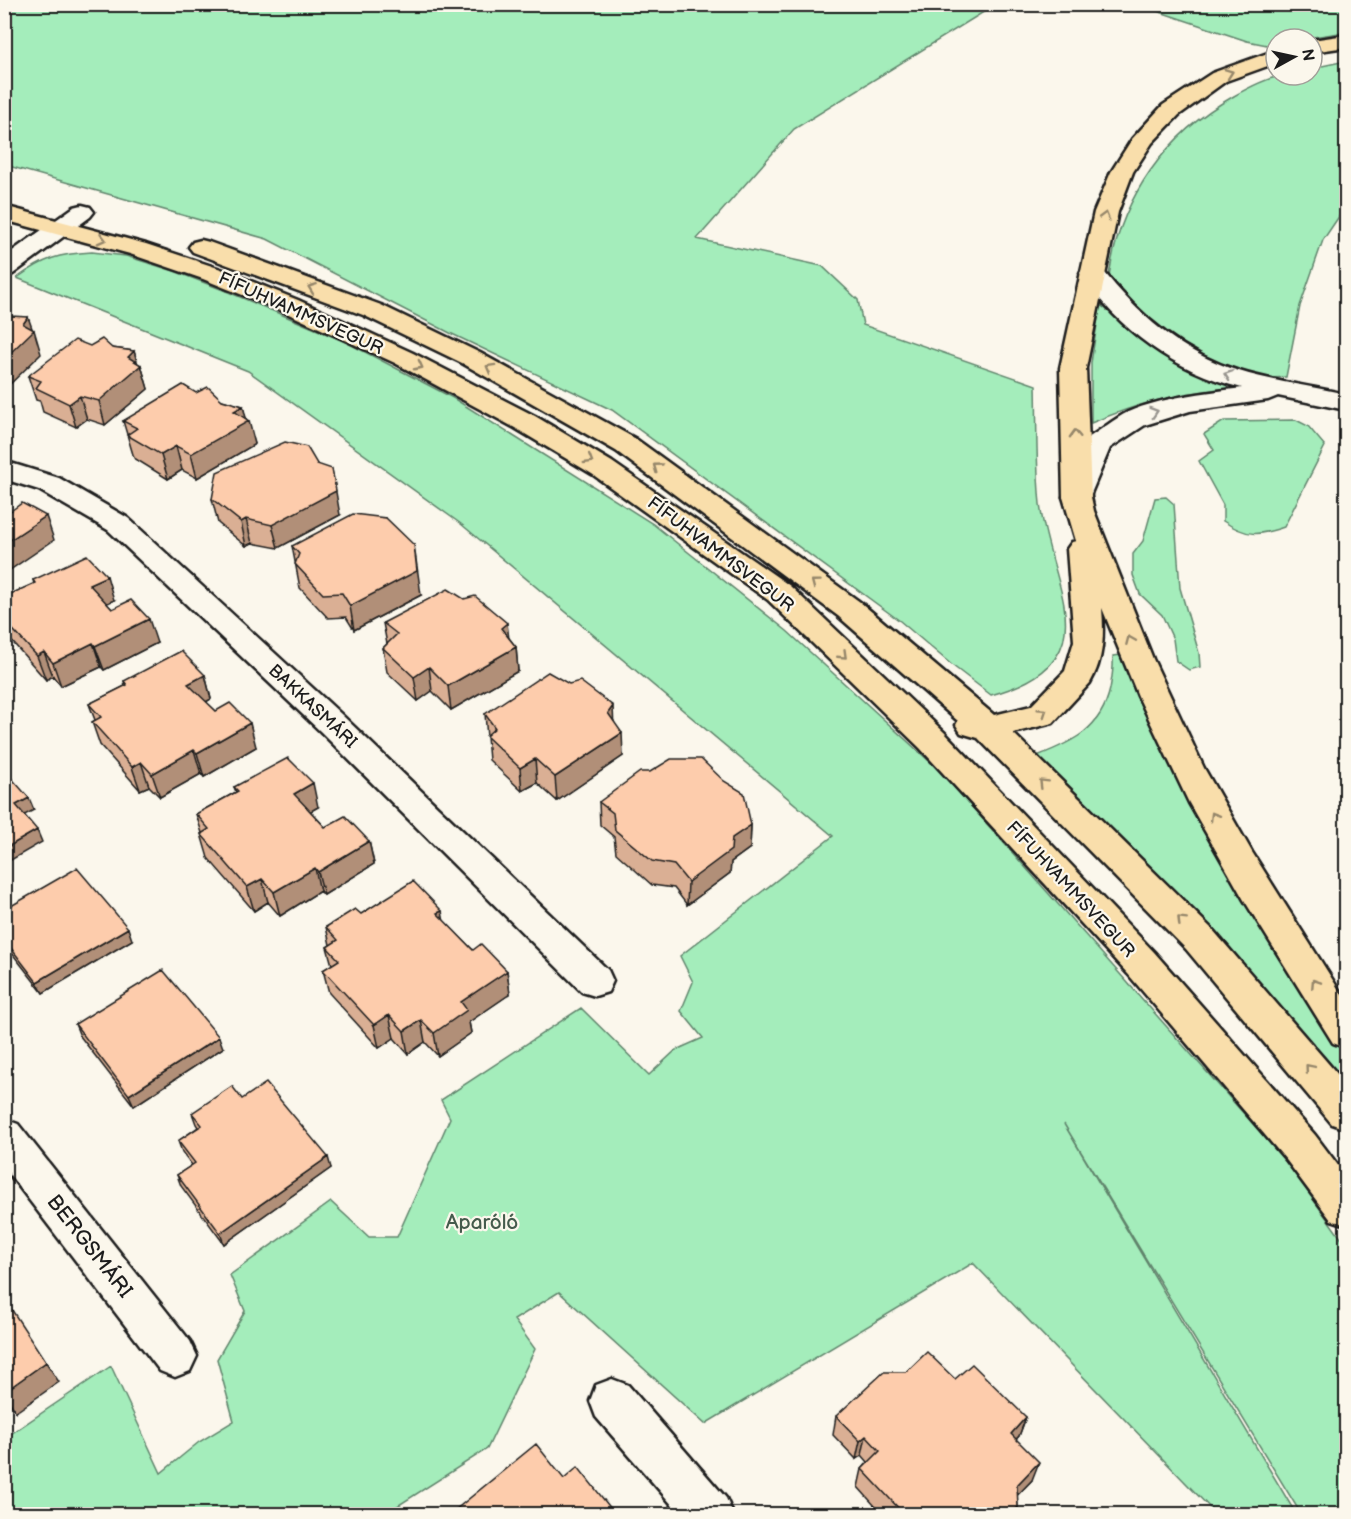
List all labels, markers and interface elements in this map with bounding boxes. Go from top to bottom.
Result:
north arrow [1264,27,1324,87]
text: N [1297,48,1318,62]
one-way arrow [1222,68,1233,80]
one-way arrow [1098,211,1111,221]
one-way arrow [96,232,106,245]
street label: FÍFUHVAMMSVEGUR [215,266,387,359]
one-way arrow [308,282,318,295]
one-way arrow [412,359,423,370]
one-way arrow [485,364,496,376]
one-way arrow [1223,370,1234,382]
one-way arrow [1148,407,1159,419]
one-way arrow [1069,430,1082,439]
one-way arrow [583,453,593,465]
one-way arrow [653,464,664,475]
street label: FÍFUHVAMMSVEGUR [643,491,800,617]
one-way arrow [810,579,821,590]
one-way arrow [1125,636,1137,647]
one-way arrow [837,648,847,659]
street label: BAKKASMÁRI [264,659,363,753]
one-way arrow [1037,709,1048,720]
one-way arrow [1039,779,1050,789]
one-way arrow [1210,812,1221,822]
street label: FÍFUHVAMMSVEGUR [1002,816,1141,962]
one-way arrow [1177,917,1188,927]
one-way arrow [1311,979,1322,990]
one-way arrow [1305,1064,1316,1075]
street label: BERGSMÁRI [42,1190,138,1303]
park label: Aparóló [446,1210,518,1235]

